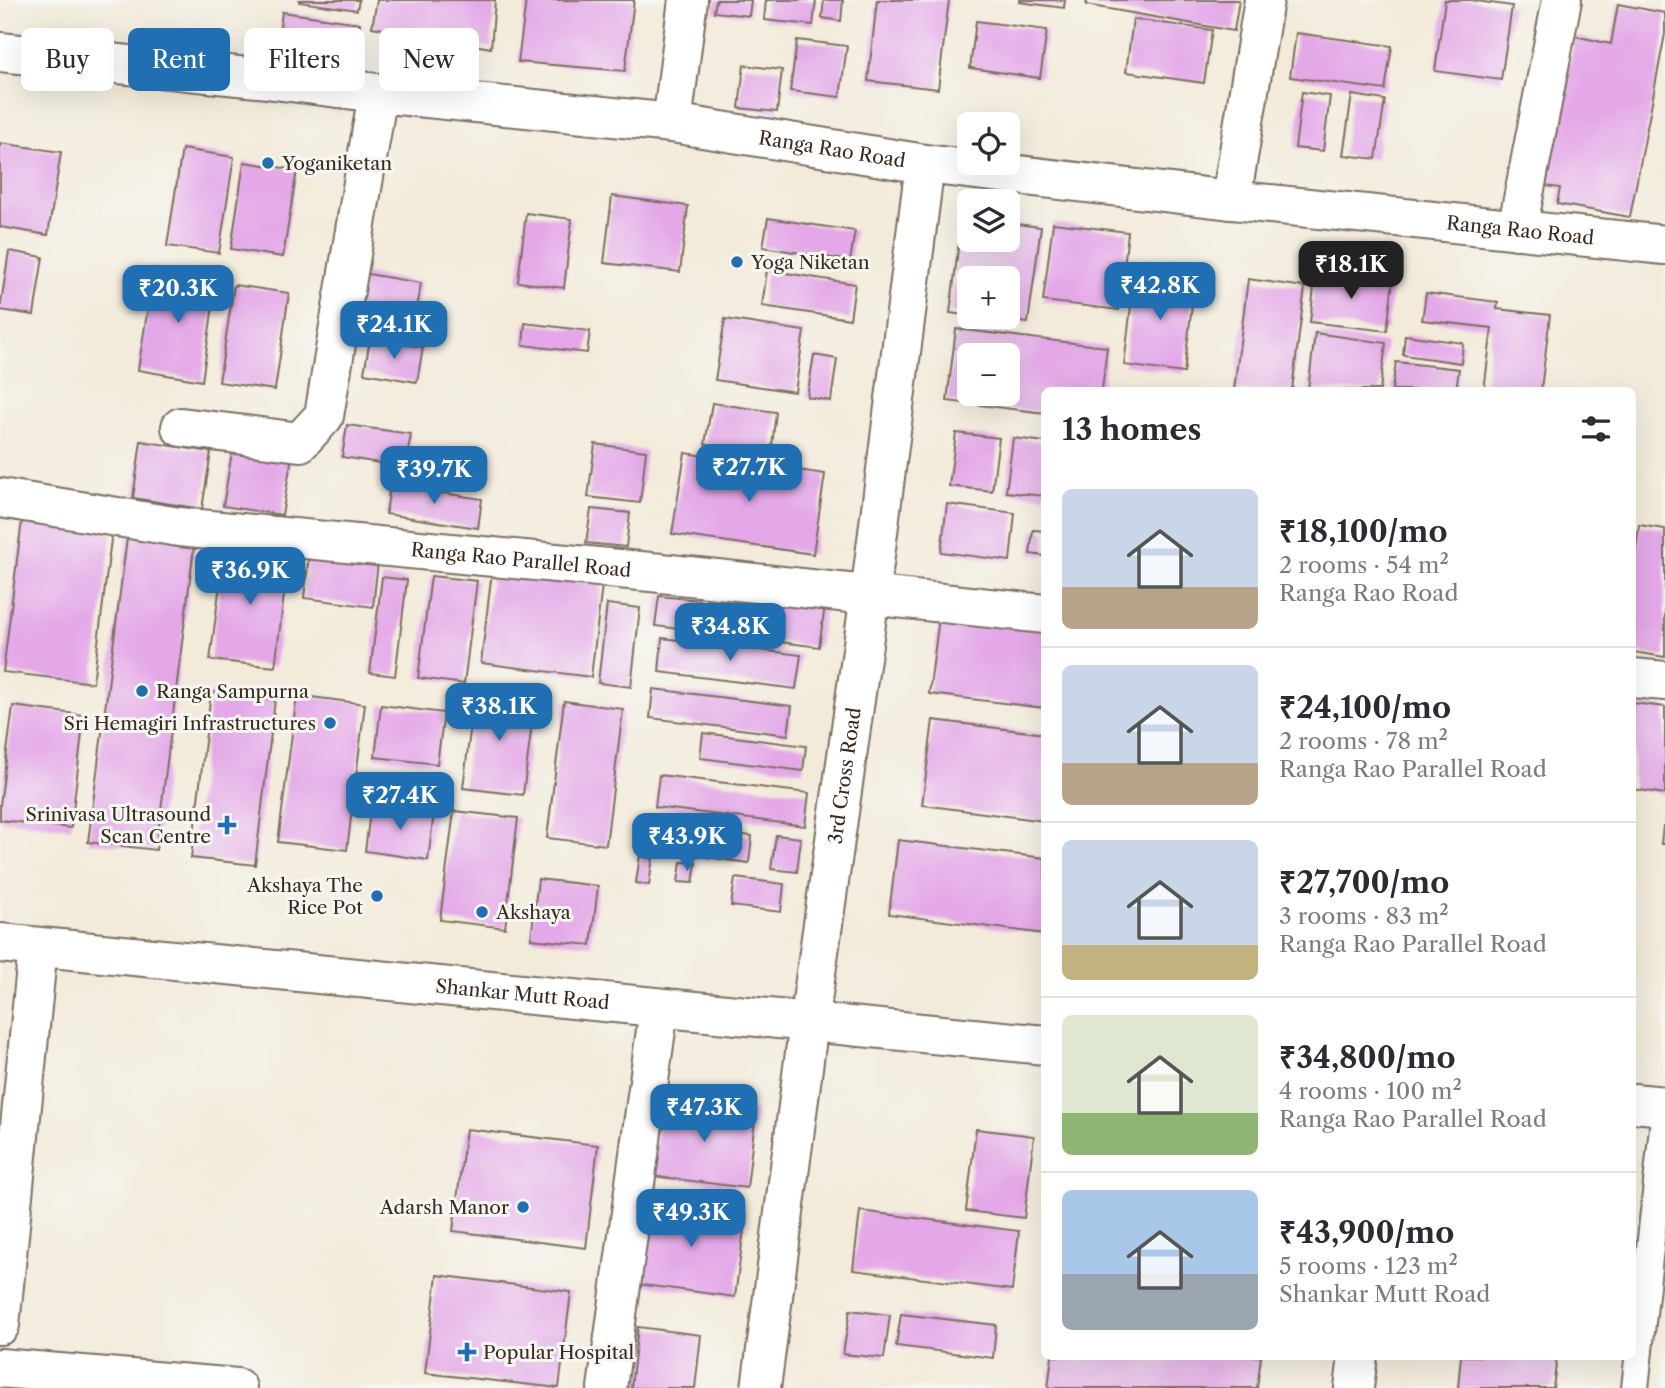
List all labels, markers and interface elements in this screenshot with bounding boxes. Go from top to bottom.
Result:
chip: Buy [21,28,114,91]
chip: Rent [128,28,230,91]
chip: Filters [244,28,365,91]
chip: New [379,28,479,91]
map controls [957,112,1020,406]
button: locate [957,112,1020,175]
street label: Ranga Rao Road [757,126,908,173]
place label: Yoganiketan [281,152,392,175]
marker: Yoganiketan [260,155,276,171]
button: layers [957,189,1020,252]
street label: Ranga Rao Road [1445,211,1596,250]
pin: ₹18.1K [1294,242,1408,301]
text: ₹18.1K [1315,250,1387,278]
place label: Yoga Niketan [750,251,870,274]
marker: Yoga Niketan [729,254,745,270]
pin: ₹42.8K [1103,262,1217,322]
pin: ₹20.3K [121,266,235,325]
button: + [957,266,1020,329]
text: ₹42.8K [1120,271,1200,299]
text: ₹20.3K [139,274,217,302]
pin: ₹24.1K [337,302,451,361]
text: ₹24.1K [356,310,432,338]
button: − [957,343,1020,406]
icon: filters [1577,410,1615,448]
text: 13 homes [1062,411,1201,448]
pin: ₹27.7K [692,444,806,504]
pin: ₹39.7K [377,447,491,506]
text: ₹27.7K [712,453,786,481]
text: ₹39.7K [396,455,472,483]
text: ₹18,100/mo [1279,513,1448,550]
icon: home [1118,517,1202,601]
street label: Ranga Rao Parallel Road [410,538,633,582]
pin: ₹36.9K [193,548,307,607]
text: 2 rooms · 54 m² [1279,551,1449,579]
text: ₹36.9K [211,556,289,584]
text: Ranga Rao Road [1279,579,1458,607]
pin: ₹34.8K [673,604,787,663]
text: ₹34.8K [691,612,769,640]
place label: Ranga Sampurna [156,680,309,703]
marker: Ranga Sampurna [134,683,150,699]
pin: ₹38.1K [442,684,556,743]
text: ₹24,100/mo [1279,689,1451,726]
text: ₹38.1K [461,692,537,720]
icon: home [1118,693,1202,777]
street label: 3rd Cross Road [824,706,866,845]
place label: Sri Hemagiri Infrastructures [64,712,316,735]
marker: Sri Hemagiri Infrastructures [322,715,338,731]
text: 2 rooms · 78 m² [1279,727,1448,755]
text: Ranga Rao Parallel Road [1279,755,1547,783]
pin: ₹27.4K [343,772,457,832]
text: ₹27.4K [362,781,438,809]
place label: Srinivasa Ultrasound Scan Centre [25,803,211,848]
pin: ₹43.9K [630,814,744,873]
marker: Srinivasa Ultrasound Scan Centre [217,815,237,835]
text: ₹43.9K [648,822,726,850]
text: ₹27,700/mo [1279,864,1449,901]
icon: home [1118,868,1202,952]
place label: Akshaya The Rice Pot [246,874,363,919]
marker: Akshaya The Rice Pot [369,888,385,904]
place label: Akshaya [495,901,571,924]
text: 3 rooms · 83 m² [1279,902,1449,930]
marker: Akshaya [474,904,490,920]
text: Ranga Rao Parallel Road [1279,930,1547,958]
street label: Shankar Mutt Road [434,975,611,1014]
text: ₹34,800/mo [1279,1039,1456,1076]
icon: home [1118,1043,1202,1127]
text: 4 rooms · 100 m² [1279,1077,1462,1105]
pin: ₹47.3K [647,1084,761,1144]
text: ₹47.3K [666,1093,742,1121]
text: Ranga Rao Parallel Road [1279,1105,1547,1133]
pin: ₹49.3K [634,1190,748,1249]
place label: Adarsh Manor [379,1196,509,1219]
text: ₹49.3K [652,1198,730,1226]
marker: Adarsh Manor [515,1199,531,1215]
text: ₹43,900/mo [1279,1214,1454,1251]
icon: home [1118,1218,1202,1302]
text: 5 rooms · 123 m² [1279,1252,1458,1280]
text: Shankar Mutt Road [1279,1280,1490,1308]
place label: Popular Hospital [483,1341,634,1364]
marker: Popular Hospital [457,1342,477,1362]

